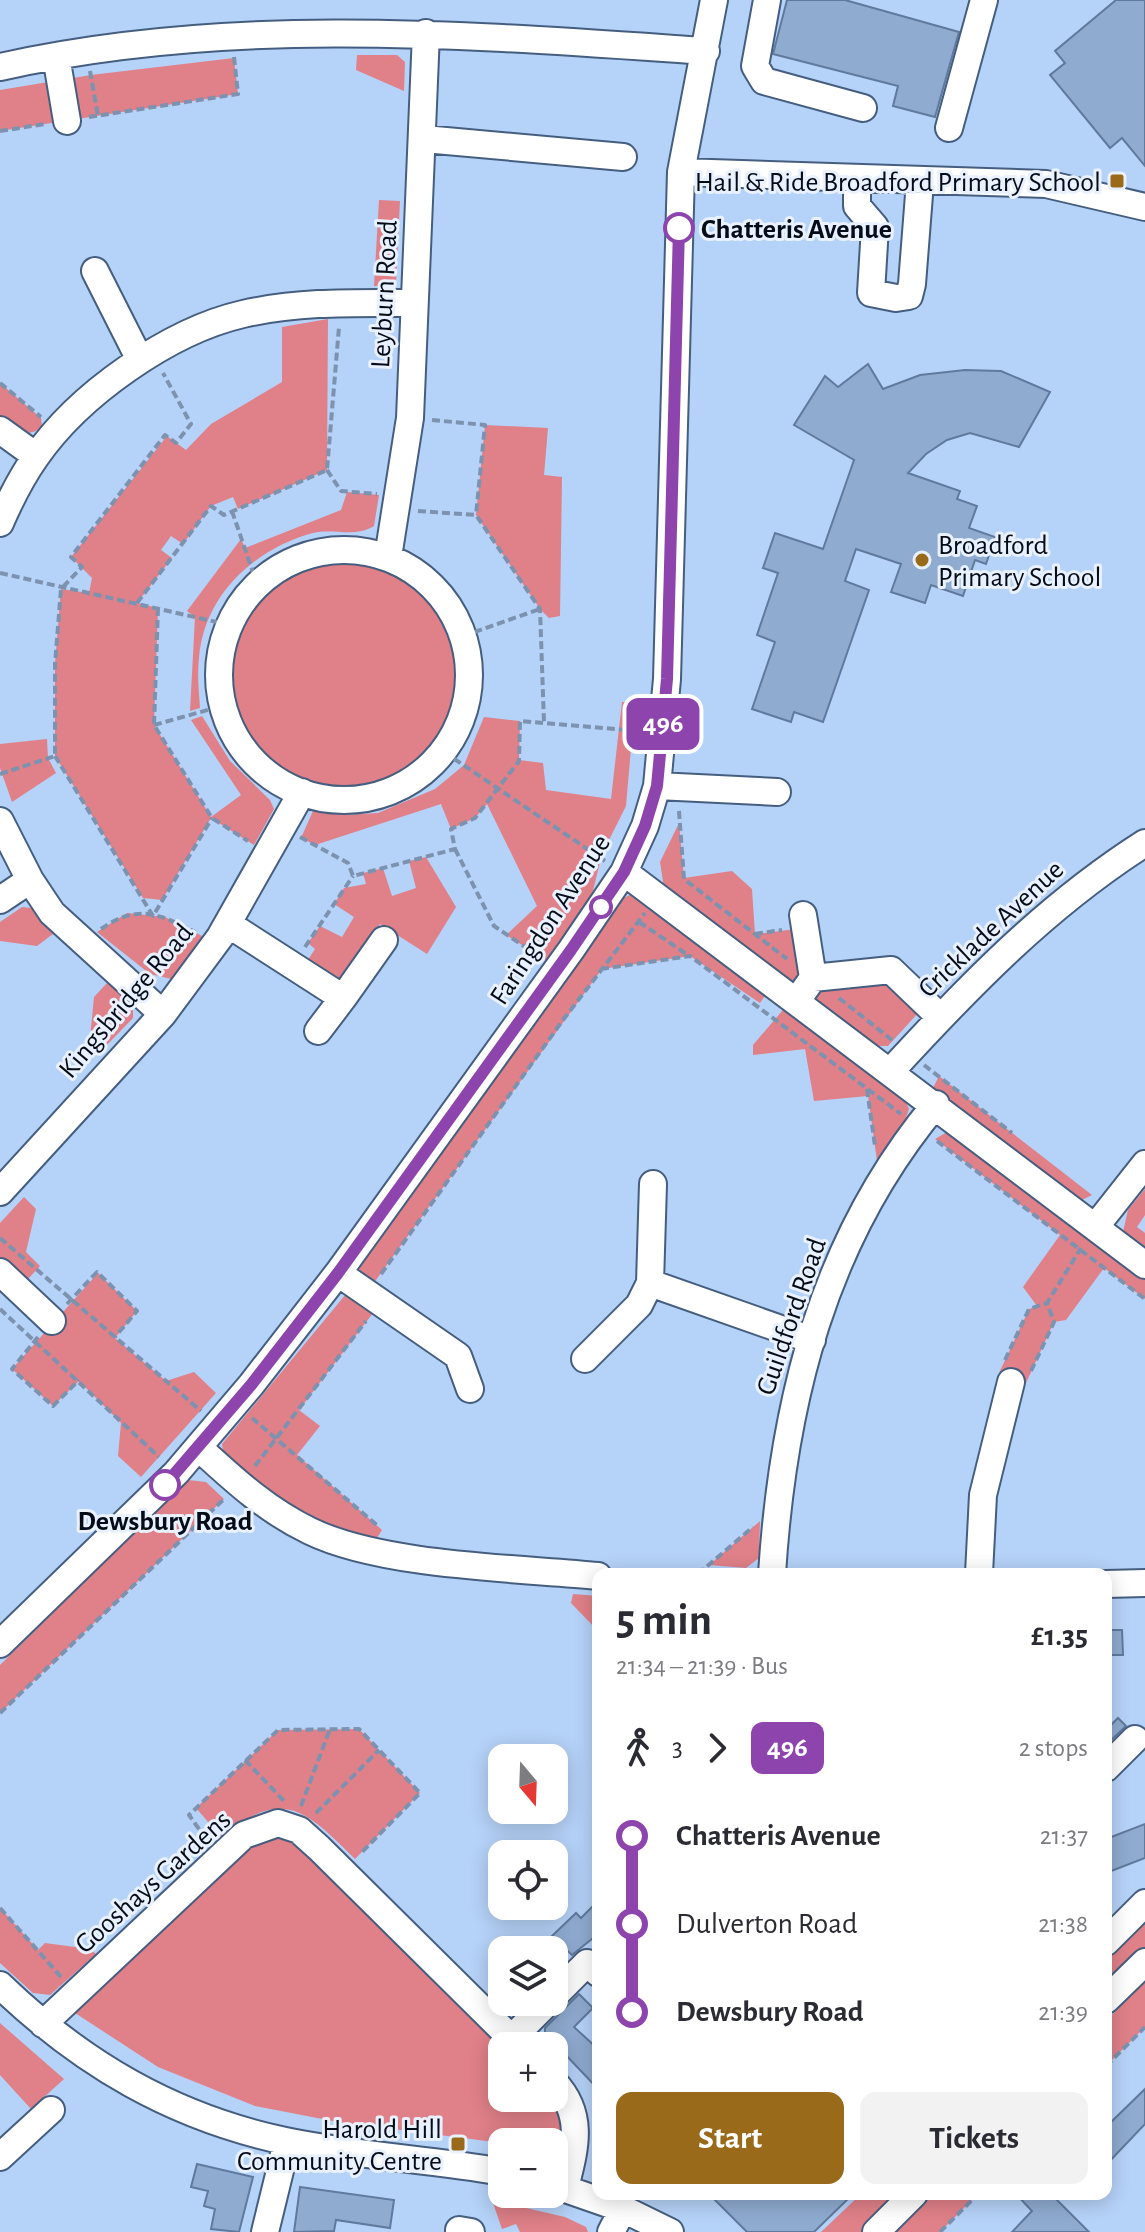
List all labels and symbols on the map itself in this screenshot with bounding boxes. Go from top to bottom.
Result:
place label: Hail & Ride Broadford Primary School [695,169,1101,197]
marker: Hail & Ride Broadford Primary School [1108,172,1126,190]
marker: Chatteris Avenue [664,213,694,243]
place label: Chatteris Avenue [701,216,892,244]
street label: Leyburn Road [367,219,403,369]
place label: Broadford Primary School [938,532,1101,592]
marker: Broadford Primary School [913,551,931,569]
line badge: 496 [617,698,709,750]
street label: Faringdon Avenue [485,830,616,1010]
street label: Cricklade Avenue [913,856,1069,1003]
unlabelled marker [590,896,612,918]
street label: Kingsbridge Road [54,919,199,1084]
street label: Guildford Road [752,1235,832,1399]
marker: Dewsbury Road [150,1470,180,1500]
place label: Dewsbury Road [77,1508,253,1536]
north arrow [488,1744,568,1824]
street label: Gooshays Gardens [70,1806,236,1959]
place label: Harold Hill Community Centre [237,2116,442,2176]
marker: Harold Hill Community Centre [449,2135,467,2153]

